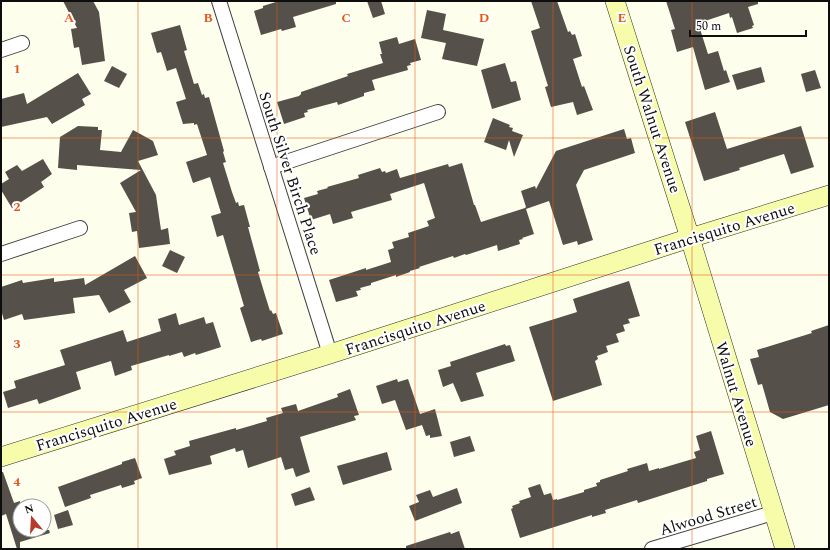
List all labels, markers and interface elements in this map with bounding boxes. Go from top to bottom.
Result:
text: A [64,8,74,28]
text: B [203,8,213,28]
text: C [341,8,351,28]
text: D [479,8,489,28]
text: E [618,8,627,28]
scale bar [690,12,806,38]
text: 50 m [696,17,721,36]
street label: South Walnut Avenue [617,42,687,196]
text: 1 [13,59,21,79]
street label: South Silver Birch Place [252,89,328,258]
street label: Francisquito Avenue [651,196,798,262]
text: 2 [13,197,21,217]
street label: Francisquito Avenue [342,294,489,362]
text: 3 [13,334,21,354]
street label: Walnut Avenue [709,339,763,450]
street label: Francisquito Avenue [33,392,180,458]
text: 4 [13,472,21,492]
street label: Alwood Street [657,490,760,542]
north arrow [12,498,52,538]
text: N [22,499,36,518]

